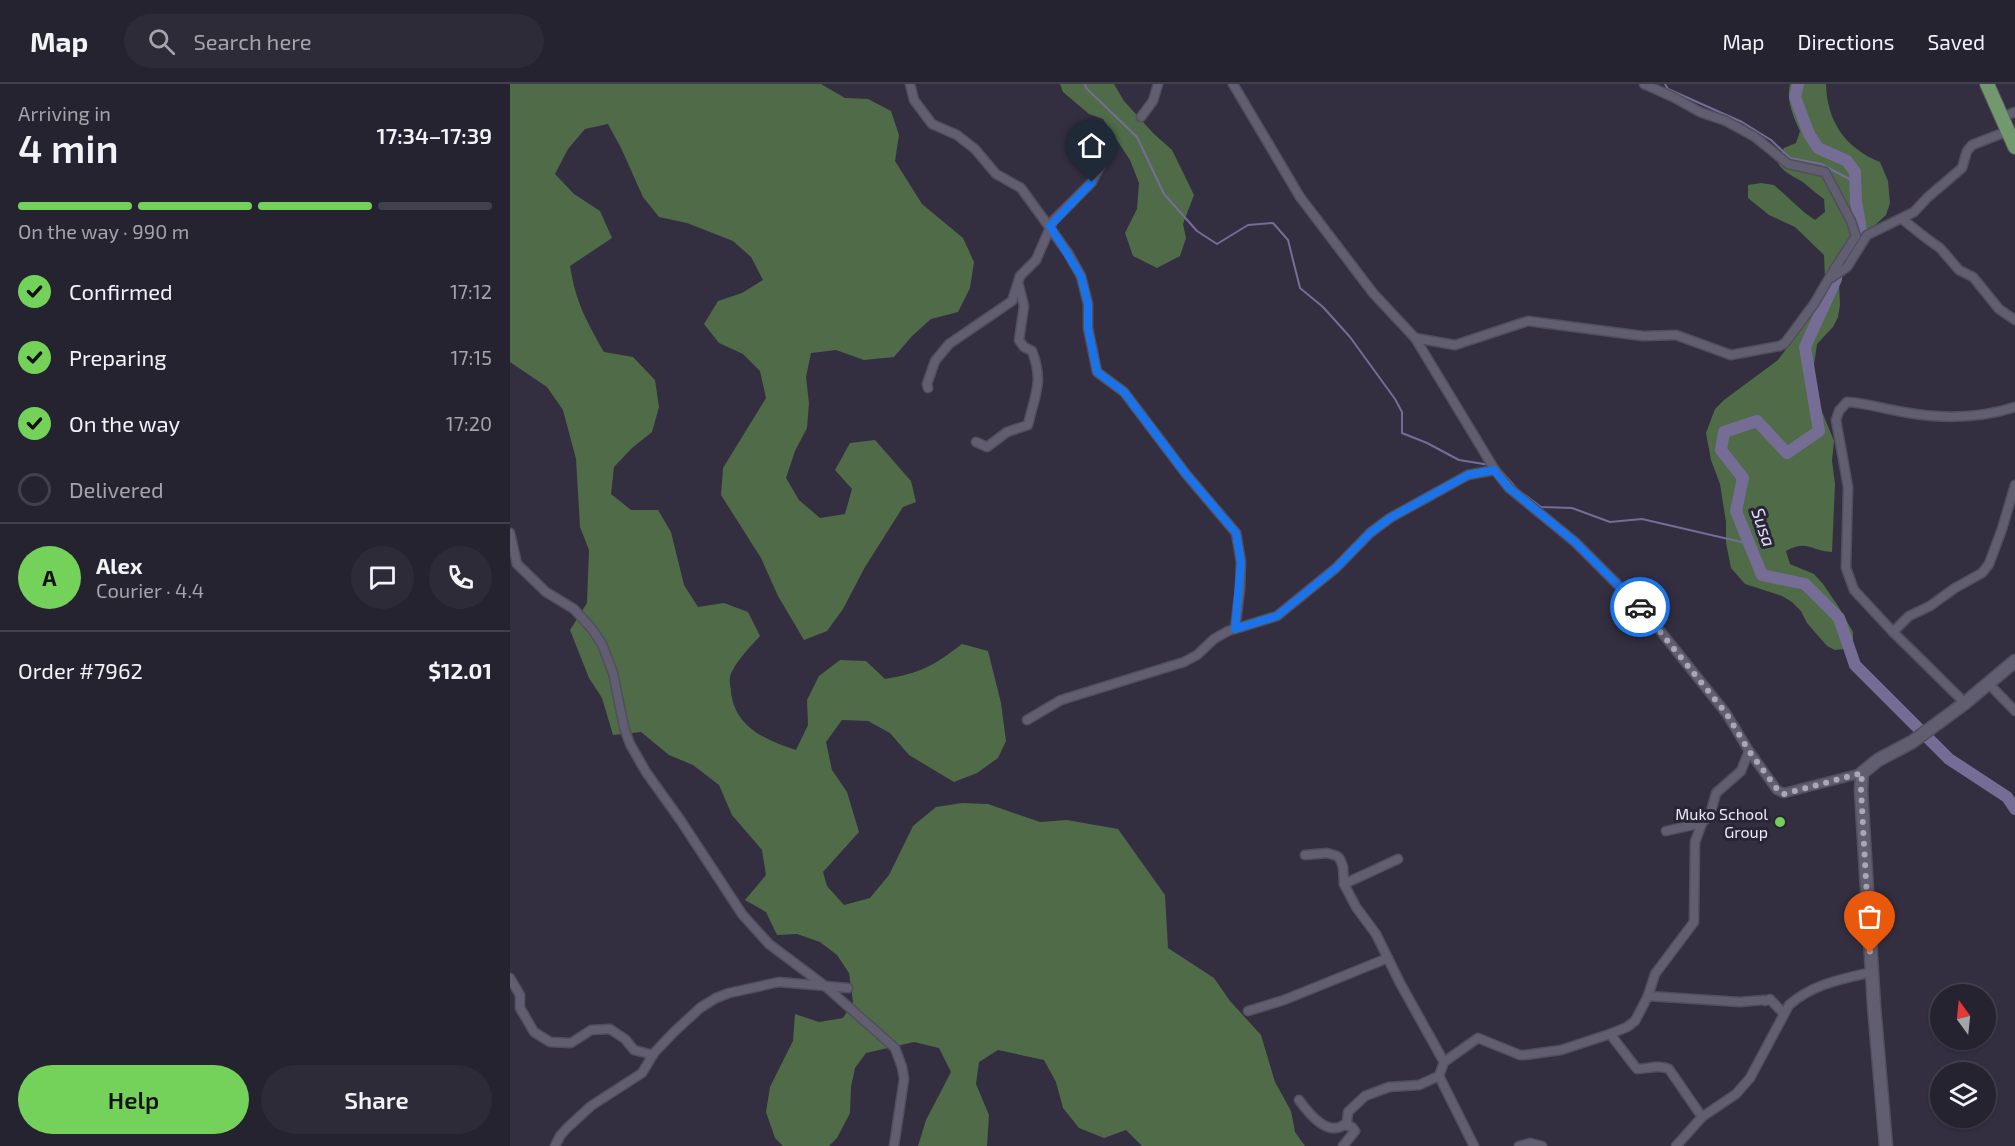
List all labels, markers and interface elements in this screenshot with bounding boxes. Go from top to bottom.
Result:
search box [124,14,544,68]
text: Map [30,24,88,58]
icon: search [145,25,178,58]
text: Search here [193,28,312,54]
text: Map [1722,29,1765,54]
text: Directions [1798,29,1894,54]
text: Saved [1927,29,1985,54]
text: Arriving in [18,101,111,125]
pin [1066,120,1117,182]
text: 17:34–17:39 [376,122,492,148]
text: 4 min [18,124,119,171]
icon: home [1075,129,1108,162]
text: On the way · 990 m [18,219,189,243]
icon: check [18,275,51,308]
text: Confirmed [69,278,173,304]
text: 17:12 [450,279,492,303]
icon: check [18,341,51,374]
text: Preparing [69,344,167,370]
text: 17:15 [450,345,492,369]
icon: check [18,407,51,440]
text: On the way [69,410,180,436]
text: 17:20 [446,411,492,435]
text: Delivered [69,476,164,502]
water label: Susa [1747,505,1781,549]
button: chat [351,546,414,609]
button: phone [429,546,492,609]
text: Alex [96,552,142,578]
text: A [42,564,57,590]
courier [1610,577,1670,637]
text: Courier · 4.4 [96,578,204,602]
icon: car [1624,591,1657,624]
text: Order #7962 [18,657,143,683]
text: $12.01 [428,657,492,683]
place label: Muko School Group [1675,804,1768,841]
marker: Muko School Group [1773,815,1787,829]
pin [1844,891,1895,953]
icon: bag [1853,900,1886,933]
north arrow [1930,984,1996,1050]
map controls [1930,984,1996,1128]
button: layers [1930,1062,1996,1128]
button: Help [18,1065,249,1134]
button: Share [261,1065,492,1134]

